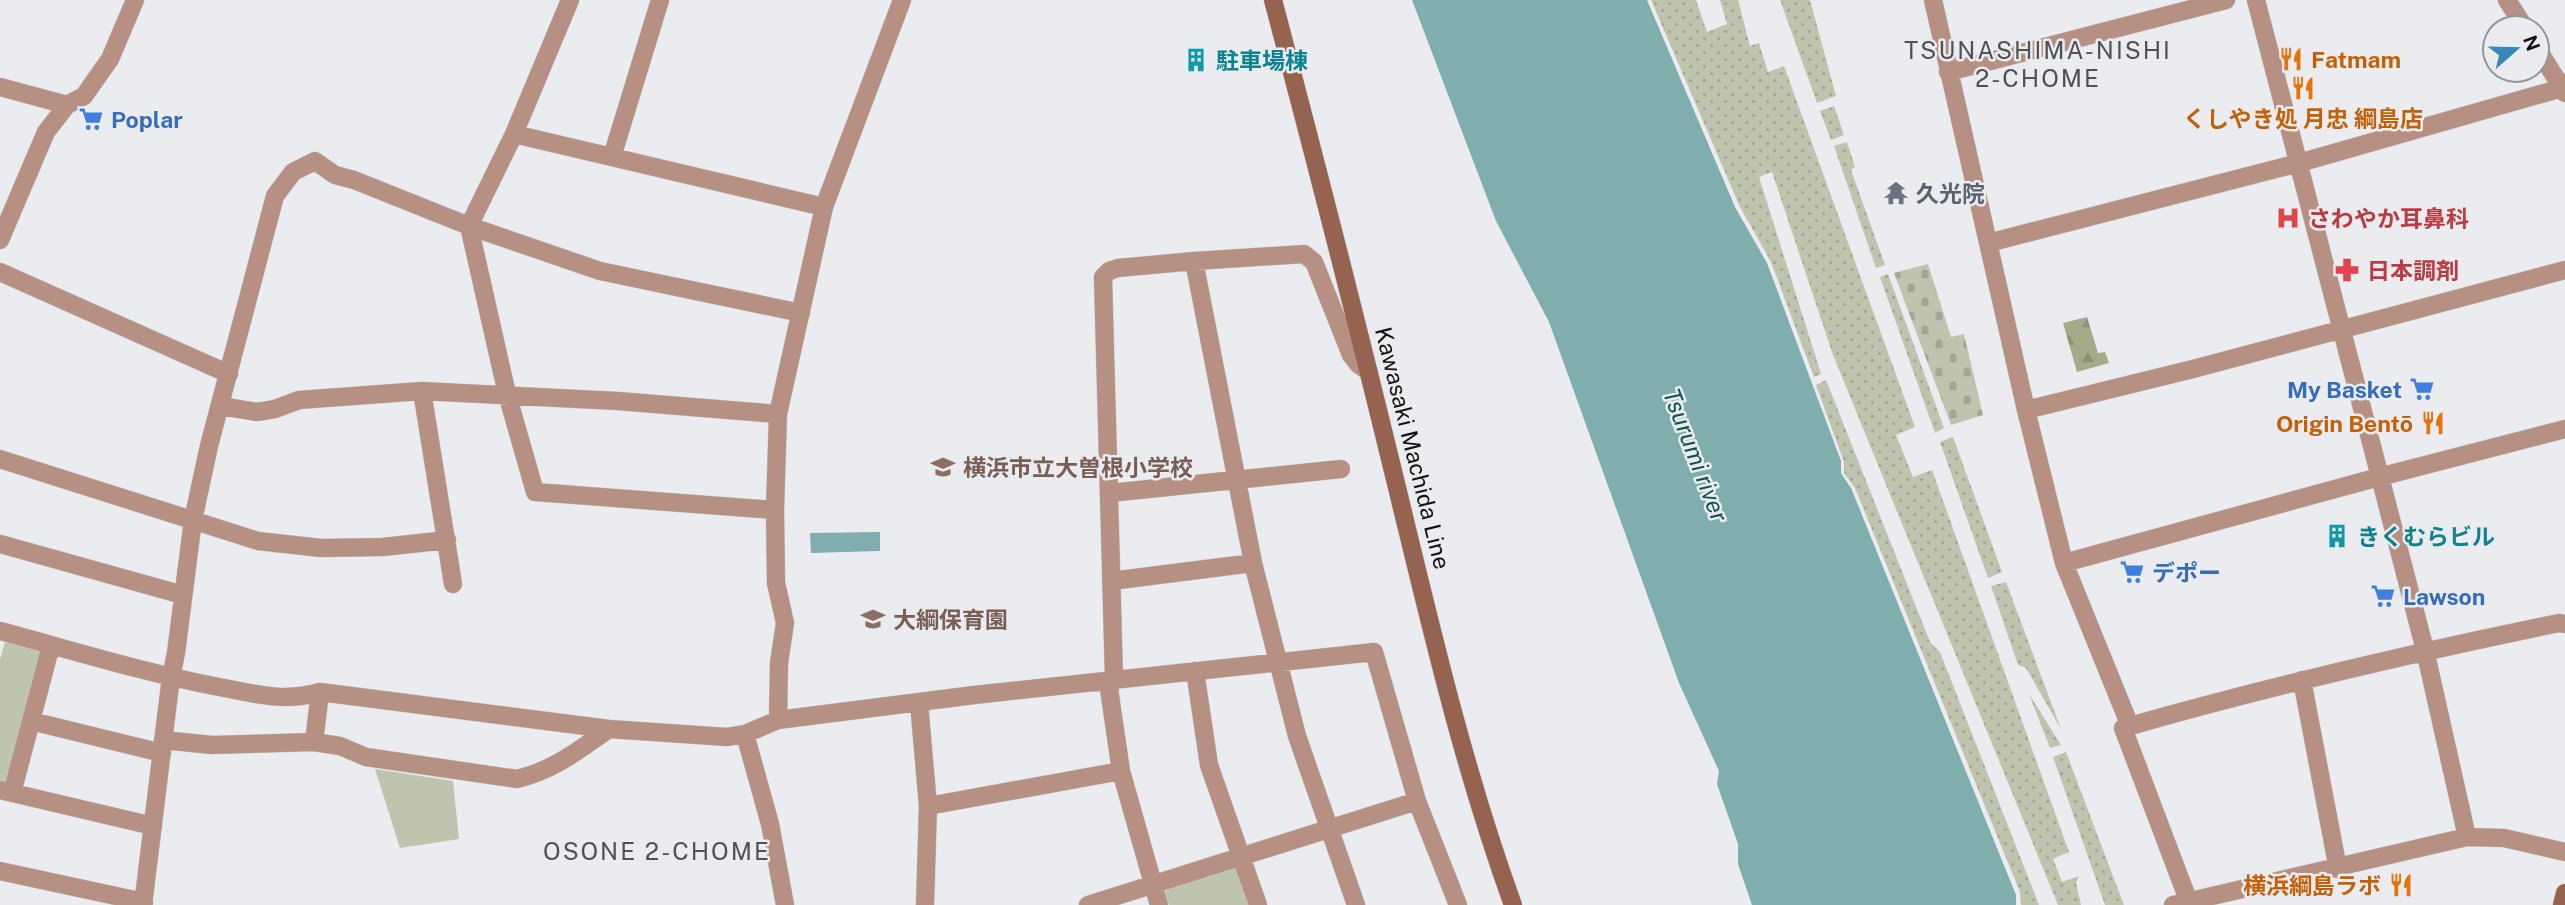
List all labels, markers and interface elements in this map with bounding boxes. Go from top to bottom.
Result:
north arrow [2481,14,2551,84]
text: N [2519,32,2545,54]
district label: TSUNASHIMA-NISHI 2-CHOME [1904,36,2172,92]
restaurant icon: Fatmam [2277,45,2305,73]
building icon: 駐車場棟 [1182,46,1210,74]
place label: Fatmam [2311,46,2401,73]
place label: 駐車場棟 [1216,47,1308,74]
restaurant icon: くしやき処 月忠 綱島店 [2289,74,2317,102]
supermarket icon: Poplar [77,105,105,133]
place label: くしやき処 月忠 綱島店 [2183,105,2423,132]
place label: Poplar [111,106,183,133]
temple icon: 久光院 [1882,179,1910,207]
place label: 久光院 [1916,180,1985,207]
hospital icon: さわやか耳鼻科 [2274,204,2302,232]
place label: さわやか耳鼻科 [2308,205,2469,232]
pharmacy icon: 日本調剤 [2333,256,2361,284]
place label: 日本調剤 [2367,257,2459,284]
street label: Kawasaki Machida Line [1370,324,1456,572]
supermarket icon: My Basket [2408,375,2436,403]
place label: My Basket [2287,376,2402,403]
water label: Tsurumi river [1658,385,1735,526]
restaurant icon: Origin Bentō [2419,409,2447,437]
place label: Origin Bentō [2276,410,2413,437]
school or university icon: 横浜市立大曽根小学校 [929,453,957,481]
place label: 横浜市立大曽根小学校 [963,454,1193,481]
building icon: きくむらビル [2323,522,2351,550]
place label: きくむらビル [2357,523,2495,550]
supermarket icon: デポー [2118,558,2146,586]
place label: デポー [2152,559,2221,586]
supermarket icon: Lawson [2369,582,2397,610]
place label: Lawson [2403,583,2486,610]
school or university icon: 大綱保育園 [859,605,887,633]
place label: 大綱保育園 [893,606,1008,633]
district label: OSONE 2-CHOME [543,837,771,865]
restaurant icon: 横浜綱島ラボ [2387,871,2415,899]
place label: 横浜綱島ラボ [2243,872,2381,899]

